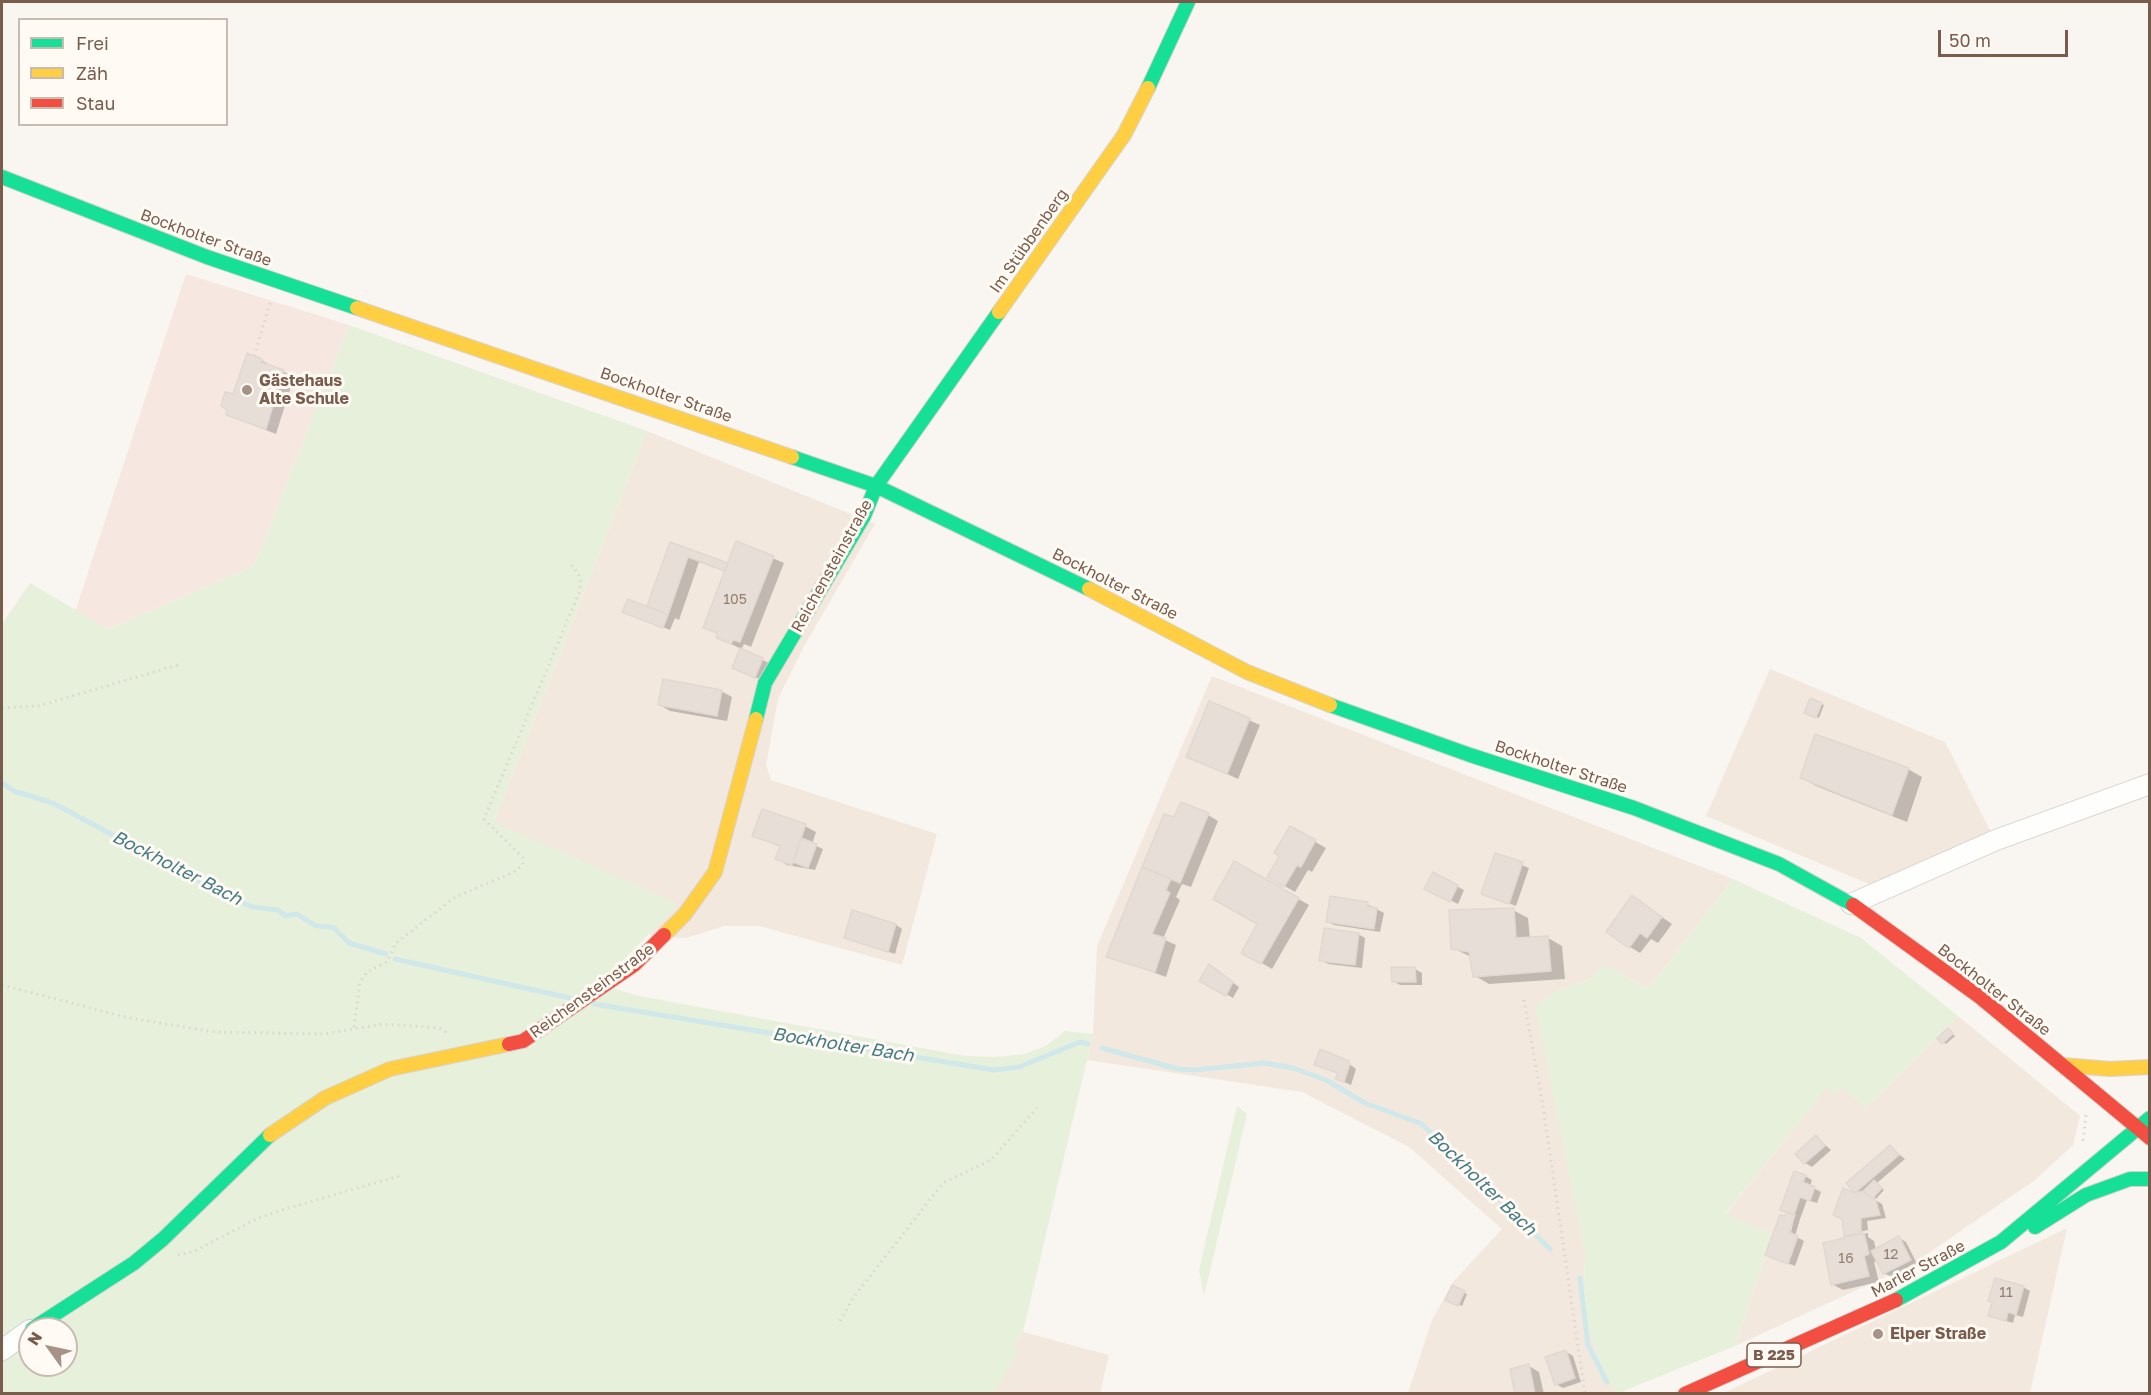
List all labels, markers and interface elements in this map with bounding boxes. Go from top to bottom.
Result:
legend [18,18,228,126]
scale bar [1941,18,2072,56]
text: 50 m [1949,29,1991,51]
text: Frei [76,32,109,54]
text: Zäh [76,62,108,84]
text: Stau [76,92,115,114]
street label: Im Stübbenberg [986,185,1072,297]
street label: Bockholter Straße [138,205,274,271]
street label: Bockholter Straße [598,363,734,427]
place label: Gästehaus Alte Schule [259,371,349,409]
marker: Gästehaus Alte Schule [240,383,254,397]
street label: Reichensteinstraße [788,496,876,636]
street label: Bockholter Straße [1049,544,1181,624]
house number: 105 [723,592,747,608]
street label: Bockholter Straße [1492,737,1630,797]
water label: Bockholter Bach [109,826,245,910]
street label: Reichensteinstraße [526,939,658,1043]
street label: Bockholter Straße [1934,940,2054,1040]
water label: Bockholter Bach [771,1023,915,1067]
water label: Bockholter Bach [1423,1126,1541,1240]
street label: Marler Straße [1868,1236,1968,1302]
house number: 12 [1884,1247,1898,1263]
house number: 16 [1838,1251,1854,1267]
house number: 11 [1999,1285,2013,1301]
north arrow [18,1317,78,1377]
place label: Elper Straße [1890,1324,1986,1344]
marker: Elper Straße [1871,1327,1885,1341]
text: N [23,1328,46,1349]
road number: B 225 [1747,1343,1801,1367]

